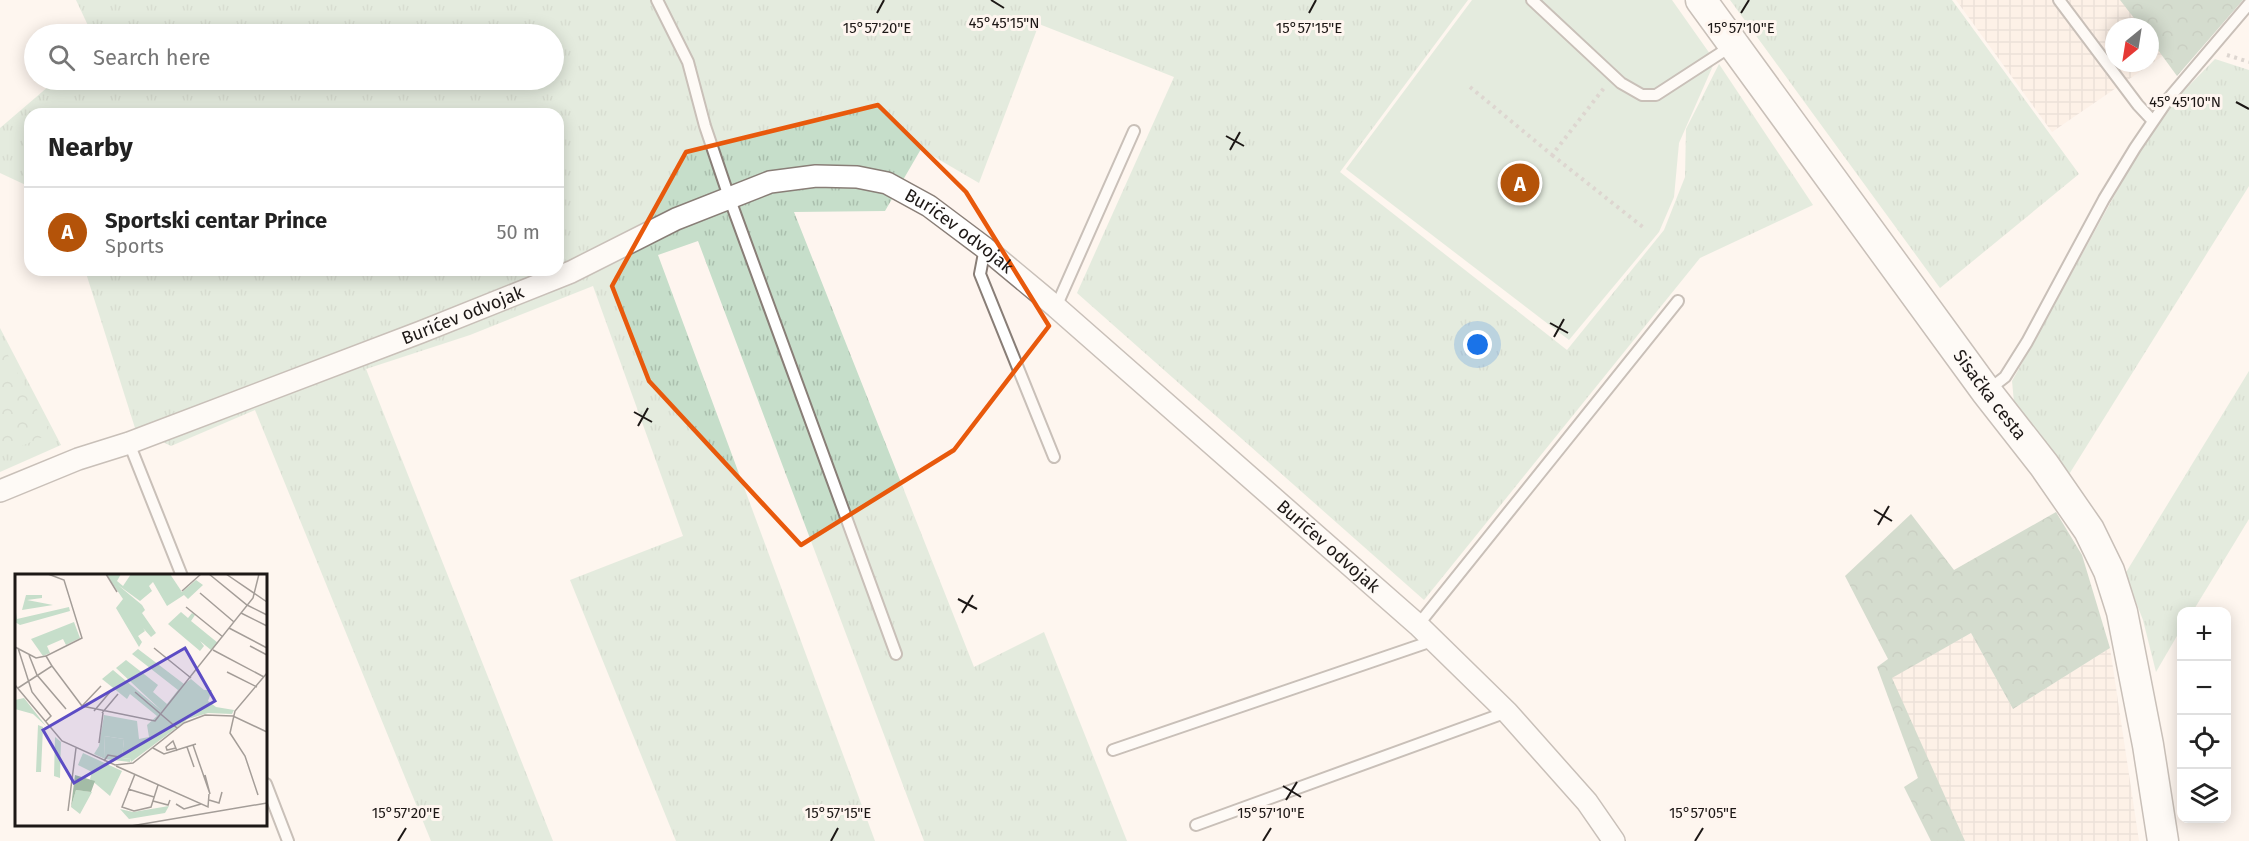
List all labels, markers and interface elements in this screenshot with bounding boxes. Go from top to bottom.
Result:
text: 45°45'15"N [968,14,1040,32]
north arrow [2105,18,2159,72]
text: 15°57'20"E [843,19,911,37]
text: 15°57'15"E [1276,19,1342,37]
text: 15°57'10"E [1707,19,1775,37]
search box [24,24,564,90]
icon: search [45,41,78,74]
text: Search here [93,44,211,71]
text: 45°45'10"N [2149,93,2221,111]
text: Nearby [48,132,133,163]
pin: A [1500,160,1540,206]
street label: Burićev odvojak [901,184,1019,278]
text: Sportski centar Prince [105,207,327,234]
text: A [62,220,73,244]
text: 50 m [496,220,540,244]
text: Sports [105,234,164,258]
street label: Burićev odvojak [398,281,528,349]
your location [1463,330,1492,359]
street label: Sisačka cesta [1948,345,2031,444]
street label: Burićev odvojak [1272,495,1385,598]
inset map [15,574,267,826]
map controls [2177,607,2231,823]
button: + [2177,607,2231,661]
button: − [2177,661,2231,715]
button: locate [2177,715,2231,769]
button: layers [2177,769,2231,823]
text: 15°57'20"E [372,804,440,822]
text: 15°57'15"E [805,804,871,822]
text: 15°57'10"E [1237,804,1305,822]
text: 15°57'05"E [1669,804,1737,822]

